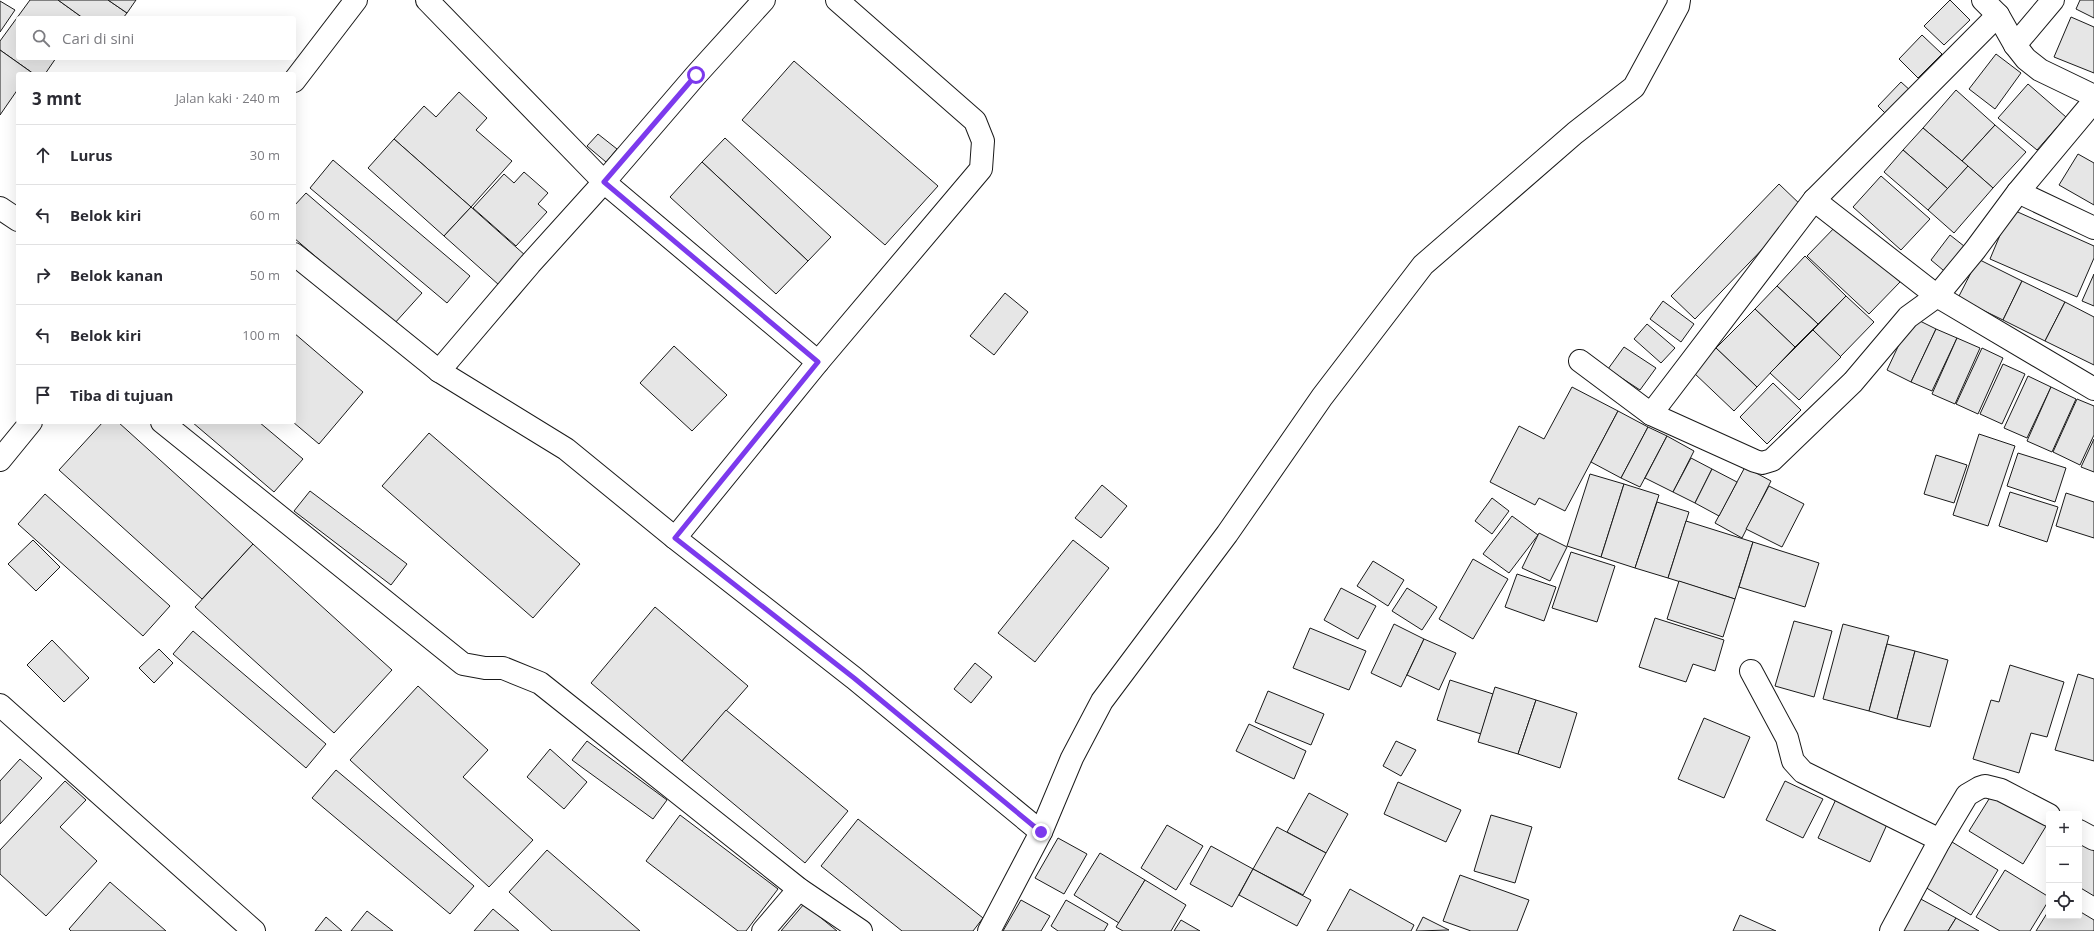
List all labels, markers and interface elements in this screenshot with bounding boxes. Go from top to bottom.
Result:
search box [16,16,296,60]
icon: search [30,27,52,49]
text: Cari di sini [62,28,134,48]
route start [687,66,705,84]
text: 3 mnt [32,87,81,110]
text: Jalan kaki · 240 m [175,89,280,107]
icon: ahead [32,144,54,166]
text: Lurus [70,145,112,165]
text: 30 m [250,146,280,164]
icon: left [32,204,54,226]
text: Belok kiri [70,205,141,225]
text: 60 m [250,206,280,224]
icon: right [32,264,54,286]
text: Belok kanan [70,265,163,285]
text: 50 m [250,266,280,284]
icon: left [32,324,54,346]
text: Belok kiri [70,325,141,345]
text: 100 m [242,326,280,344]
icon: arrive [32,384,54,406]
text: Tiba di tujuan [70,385,173,405]
map controls [2046,811,2082,919]
button: + [2046,811,2082,847]
route end [1032,823,1050,841]
button: − [2046,847,2082,883]
button: locate [2046,883,2082,919]

